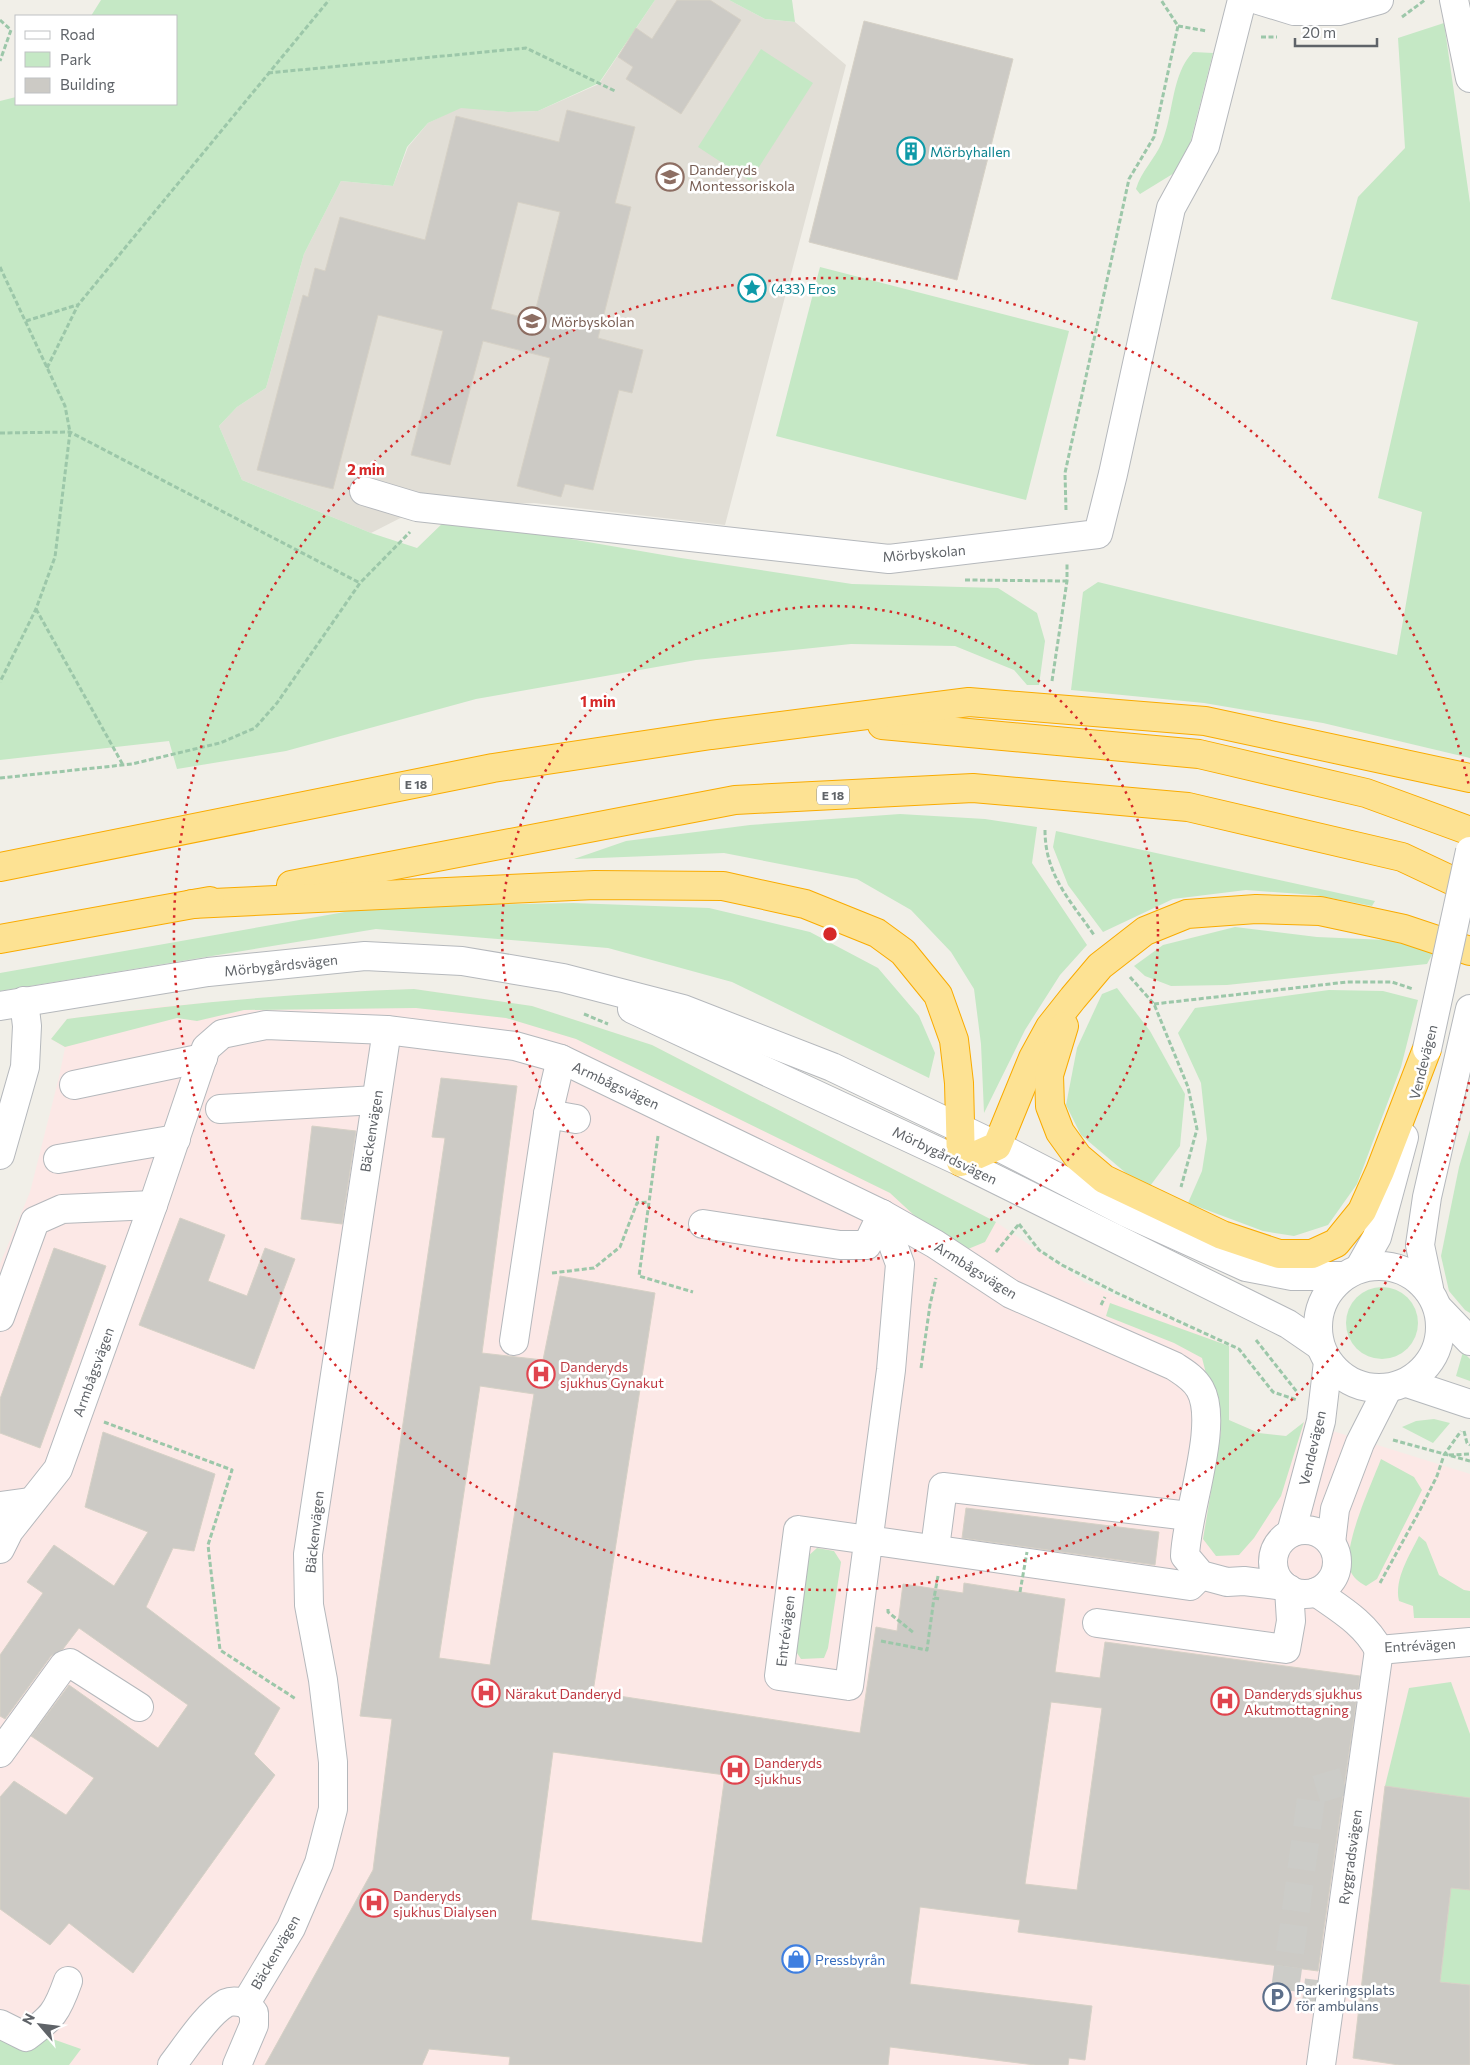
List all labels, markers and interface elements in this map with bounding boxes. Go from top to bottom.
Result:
legend [15,15,178,105]
scale bar [1295,15,1378,47]
text: 20 m [1302,23,1336,41]
text: Road [60,25,95,43]
text: Park [60,50,91,68]
text: Building [60,75,115,93]
building icon: Mörbyhallen [896,136,926,166]
place label: Mörbyhallen [930,143,1011,160]
place label: Danderyds Montessoriskola [689,161,795,194]
school or university icon: Danderyds Montessoriskola [655,162,685,192]
place icon: (433) Eros [737,273,767,303]
place label: (433) Eros [771,280,836,297]
school or university icon: Mörbyskolan [517,306,547,336]
place label: Mörbyskolan [551,313,635,330]
text: 2 min [347,460,385,478]
street label: Mörbyskolan [882,541,966,565]
text: 1 min [580,692,616,710]
road number: E 18 [400,774,432,794]
road number: E 18 [817,786,849,804]
centre of rings [821,925,839,943]
street label: Mörbygårdsvägen [223,951,339,979]
street label: Vendevägen [1405,1023,1441,1101]
street label: Armbågsvägen [570,1057,662,1113]
street label: Bäckenvägen [356,1089,386,1173]
street label: Mörbygårdsvägen [890,1122,1000,1188]
street label: Armbågsvägen [932,1238,1020,1302]
street label: Armbågsvägen [69,1325,117,1419]
place label: Danderyds sjukhus Gynakut [560,1358,664,1391]
hospital icon: Danderyds sjukhus Gynakut [526,1359,556,1389]
street label: Vendevägen [1295,1409,1329,1487]
street label: Bäckenvägen [301,1490,327,1574]
street label: Entrévägen [772,1594,798,1668]
street label: Entrévägen [1384,1635,1456,1655]
hospital icon: Närakut Danderyd [471,1678,501,1708]
place label: Närakut Danderyd [505,1685,621,1702]
place label: Danderyds sjukhus Akutmottagning [1244,1685,1362,1718]
hospital icon: Danderyds sjukhus Akutmottagning [1210,1686,1240,1716]
place label: Danderyds sjukhus [754,1754,822,1787]
hospital icon: Danderyds sjukhus [720,1755,750,1785]
street label: Ryggradsvägen [1335,1808,1365,1906]
place label: Danderyds sjukhus Dialysen [393,1887,497,1920]
hospital icon: Danderyds sjukhus Dialysen [359,1888,389,1918]
street label: Bäckenvägen [247,1912,303,1992]
shop icon: Pressbyrån [781,1944,811,1974]
place label: Pressbyrån [815,1951,885,1968]
place label: Parkeringsplats för ambulans [1296,1981,1395,2014]
parking icon: Parkeringsplats för ambulans [1262,1982,1292,2012]
north arrow [15,2000,65,2050]
text: N [18,2010,38,2027]

